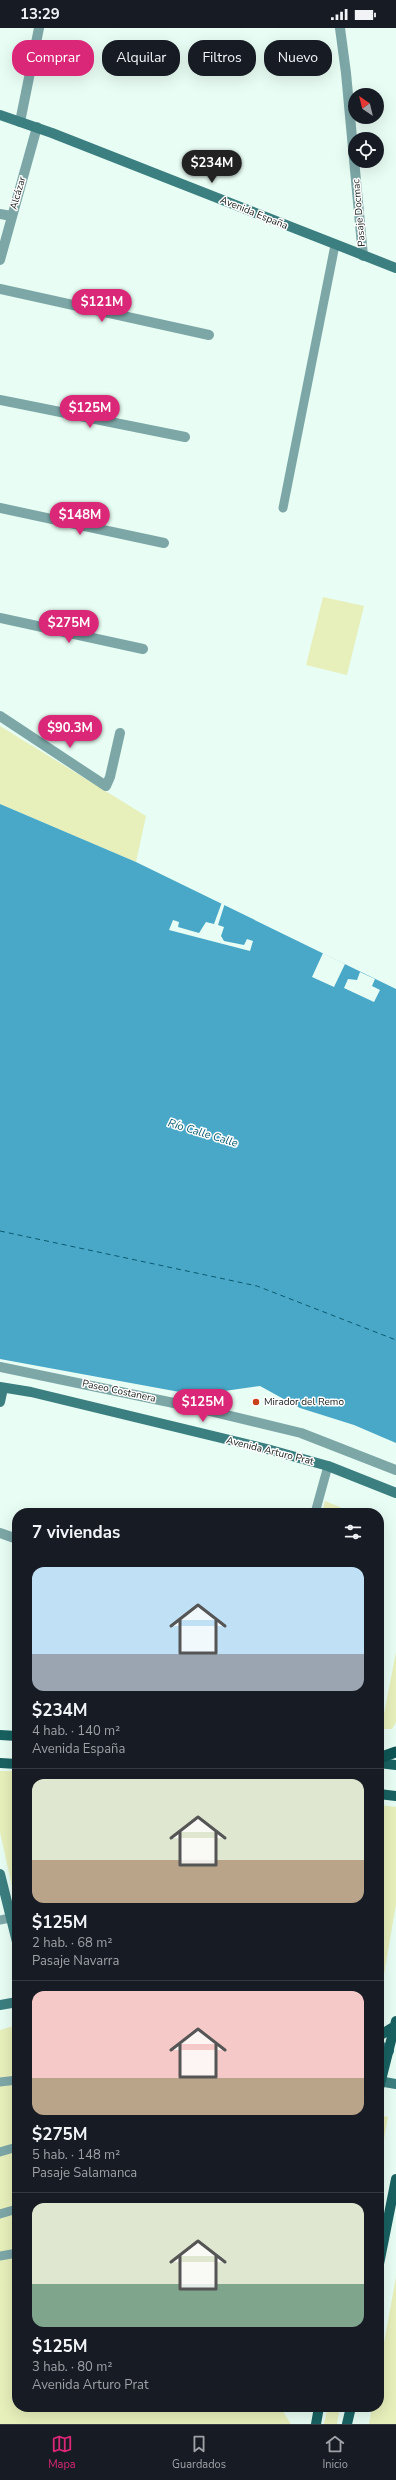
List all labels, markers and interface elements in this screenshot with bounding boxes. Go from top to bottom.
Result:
text: 13:29 [20,4,60,24]
chip: Comprar [12,40,94,76]
chip: Alquilar [102,40,180,76]
chip: Filtros [188,40,256,76]
chip: Nuevo [264,40,332,76]
north arrow [348,88,384,124]
map controls [348,88,384,168]
button: locate [348,132,384,168]
pin: $234M [184,150,240,184]
text: $234M [191,154,233,172]
street label: Alcázar [7,175,29,211]
street label: Pasaje Docmac [349,178,369,247]
street label: Avenida España [218,193,290,233]
pin: $121M [74,289,130,323]
text: $121M [81,293,123,311]
pin: $125M [62,395,118,429]
text: $125M [69,399,111,417]
pin: $148M [52,502,108,536]
text: $148M [59,506,101,524]
pin: $275M [41,610,97,644]
text: $275M [48,614,90,632]
pin: $90.3M [37,715,103,749]
text: $90.3M [47,719,93,737]
water label: Río Calle Calle [166,1115,240,1151]
street label: Paseo Costanera [81,1376,157,1406]
pin: $125M [175,1389,231,1423]
text: $125M [182,1393,224,1411]
place label: Mirador del Remo [264,1395,344,1409]
marker: Mirador del Remo [251,1397,261,1407]
street label: Avenida Arturo Prat [225,1433,316,1469]
text: 7 viviendas [32,1521,120,1544]
icon: filters [342,1521,364,1543]
icon: home [162,1593,234,1665]
text: $234M [32,1699,88,1722]
text: 4 hab. · 140 m² [32,1722,120,1740]
text: Avenida España [32,1740,125,1758]
icon: home [162,1805,234,1877]
text: $125M [32,1911,88,1934]
text: 2 hab. · 68 m² [32,1934,112,1952]
text: Pasaje Navarra [32,1952,119,1970]
icon: home [162,2017,234,2089]
text: $275M [32,2123,88,2146]
text: 5 hab. · 148 m² [32,2146,120,2164]
text: Pasaje Salamanca [32,2164,137,2182]
icon: home [162,2229,234,2301]
text: $125M [32,2335,88,2358]
text: 3 hab. · 80 m² [32,2358,112,2376]
text: Avenida Arturo Prat [32,2376,148,2394]
tab: Mapa [48,2433,76,2472]
tab: Guardados [172,2433,226,2472]
tab: Inicio [322,2433,348,2472]

